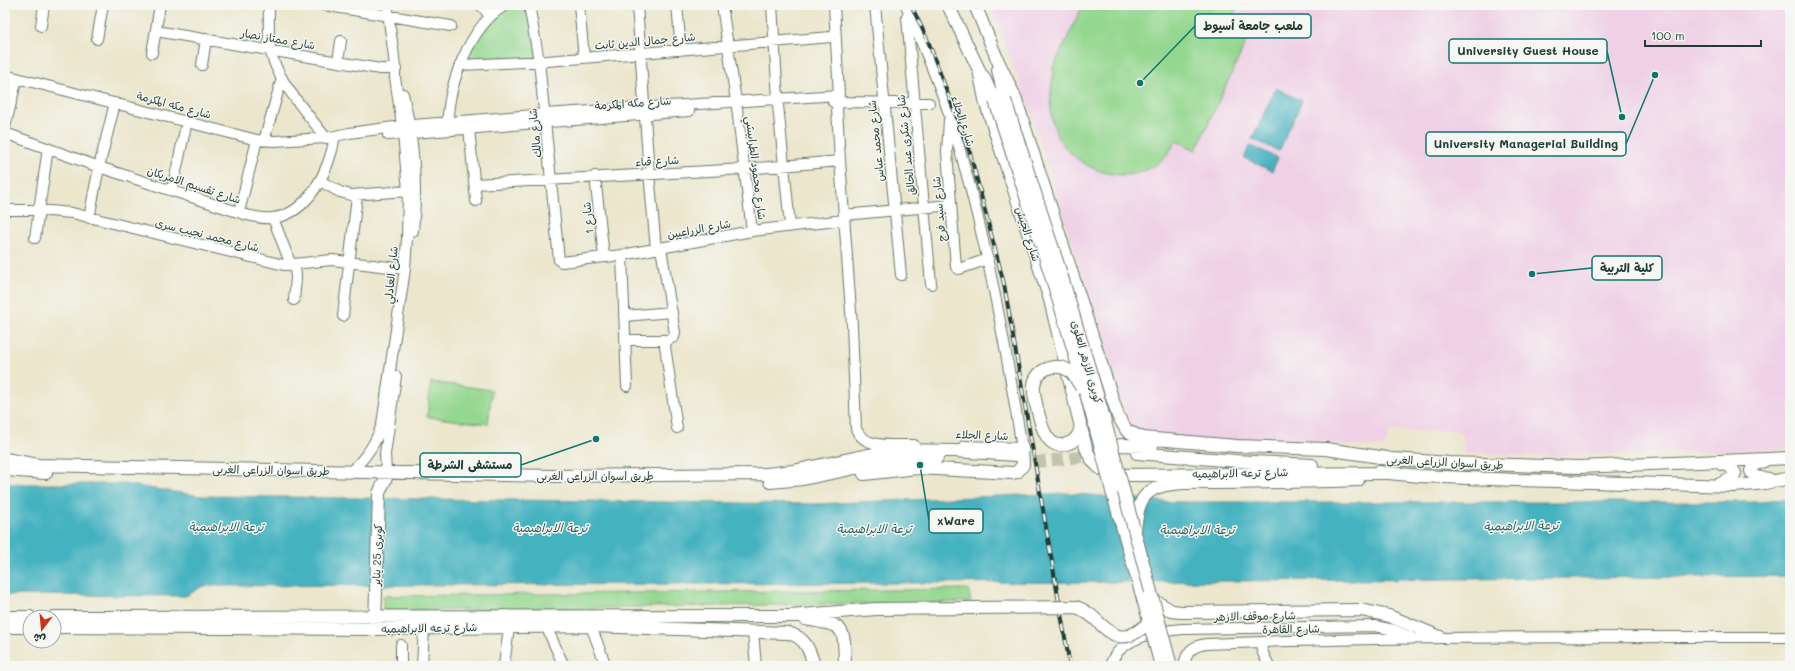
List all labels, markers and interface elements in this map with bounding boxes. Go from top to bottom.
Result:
callout: ملعب جامعة أسيوط [1195,14,1311,38]
text: ملعب جامعة أسيوط [1203,17,1303,34]
scale bar [1645,22,1761,48]
street label: شارع ممتاز نصار [238,24,317,54]
text: 100 m [1651,27,1685,43]
street label: شارع جمال الدين ثابت [594,29,696,54]
callout: University Guest House [1449,39,1607,63]
text: University Guest House [1457,42,1599,58]
street label: شارع مكه المكرمة [135,87,213,124]
street label: شارع مكه المكرمة [594,92,672,115]
street label: شارع الجلاء [946,93,979,149]
street label: شارع شكرى عبد الخالق [893,94,920,196]
street label: شارع محمد عباس [864,99,889,183]
street label: شارع مالك [524,107,547,159]
street label: شارع محمود الطرابيشي [739,115,770,221]
callout: University Managerial Building [1426,132,1626,156]
text: University Managerial Building [1434,135,1618,151]
street label: شارع قباء [635,152,679,171]
street label: شارع تقسيم الامريكان [145,162,243,209]
street label: شارع سيد فرج [928,176,951,242]
street label: شارع 1 [578,201,599,235]
street label: شارع الجيش [1011,205,1044,264]
street label: شارع محمد نجيب سرى [153,214,261,257]
street label: شارع الزراعيين [666,216,732,243]
street label: شارع العادلي [380,245,405,305]
callout: كلية التربية [1592,256,1662,280]
text: كلية التربية [1600,259,1655,275]
street label: كوبرى الازهر العلوى [1067,318,1107,406]
street label: شارع الجلاء [955,426,1009,445]
street label: طريق اسوان الزراعى الغربى [1386,451,1504,473]
callout: مستشفى الشرطة [420,453,521,477]
text: مستشفى الشرطة [427,456,513,473]
street label: طريق اسوان الزراعى الغربى [212,461,330,479]
street label: شارع ترعه الابراهيميه [1192,464,1288,483]
street label: طريق اسوان الزراعى الغربى [536,468,654,484]
callout: xWare [929,509,983,533]
text: xWare [937,512,975,528]
water label: ترعة الابراهيمية [1483,516,1561,535]
water label: ترعة الابراهيمية [188,518,266,535]
water label: ترعة الابراهيمية [512,519,590,536]
water label: ترعة الابراهيمية [836,520,914,537]
water label: ترعة الابراهيمية [1159,521,1237,538]
street label: كوبرى 25 يناير [368,523,386,588]
street label: شارع موقف الازهر [1213,607,1296,626]
north arrow [22,609,62,649]
street label: شارع ترعه الابراهيميه [381,619,477,638]
street label: شارع القاهرة [1262,620,1320,639]
text: ش [31,630,47,648]

